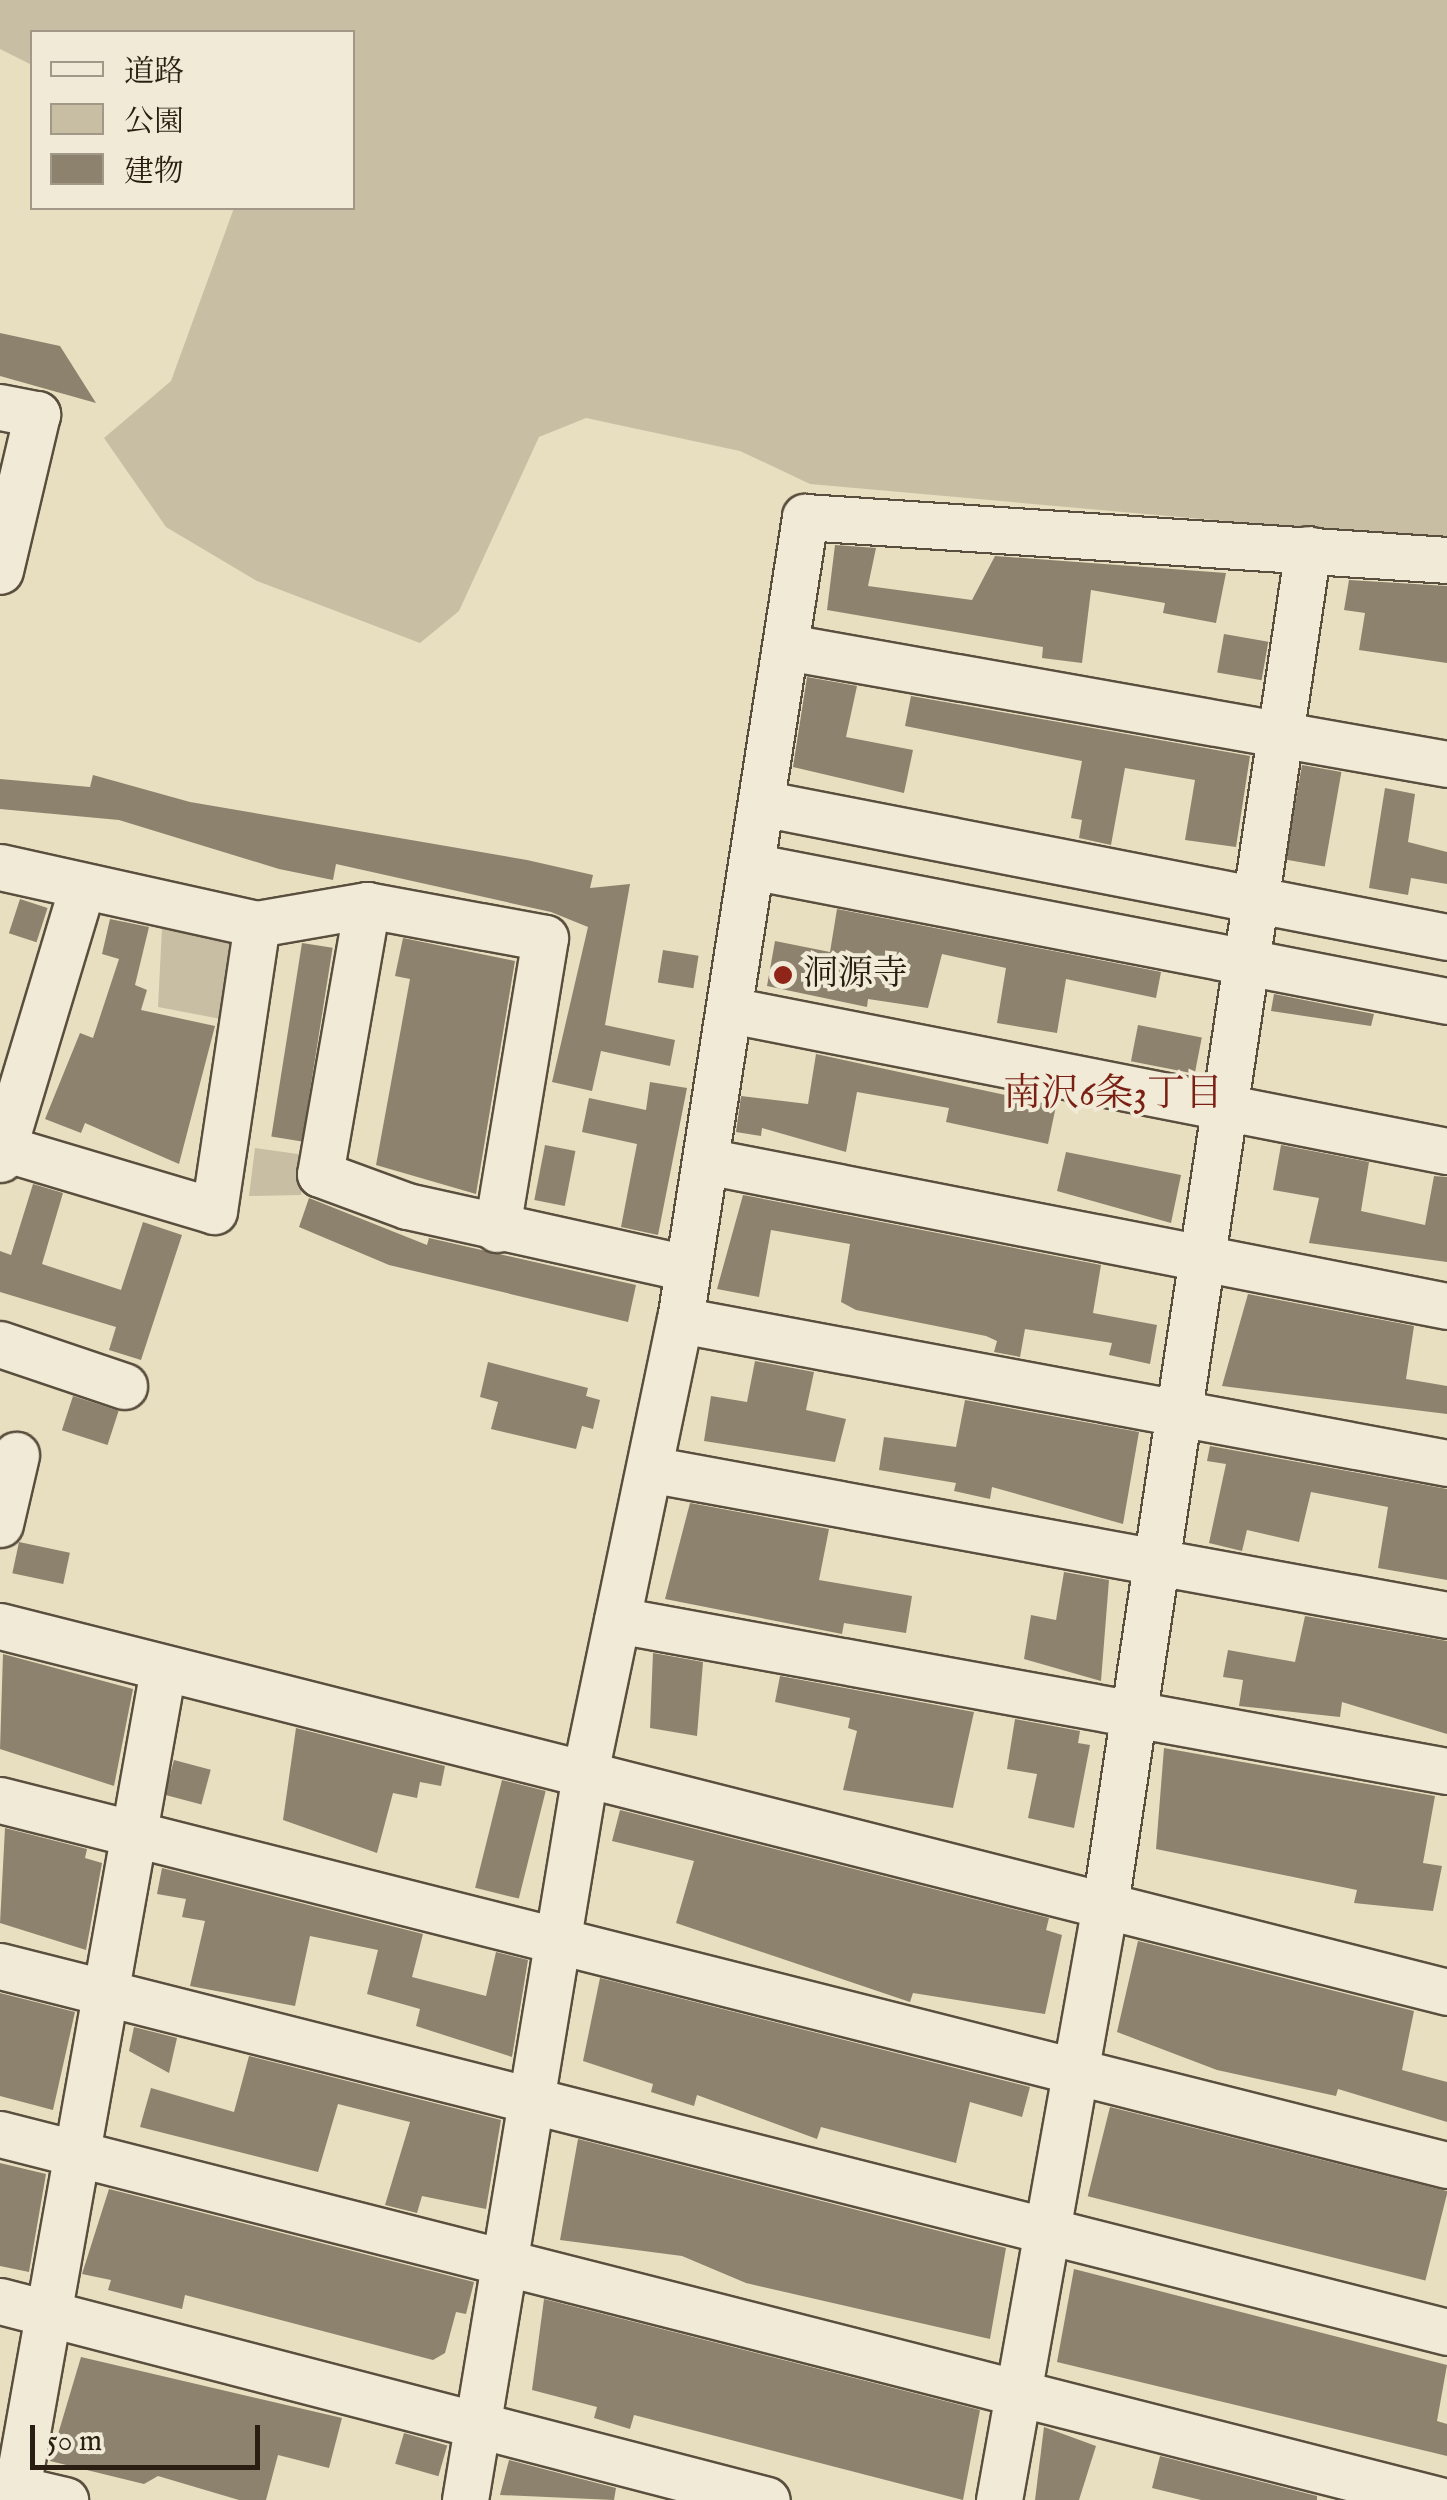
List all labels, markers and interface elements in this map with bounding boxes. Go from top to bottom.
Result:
legend [30,30,355,210]
text: 道路 [124,54,184,92]
text: 公園 [124,104,184,142]
text: 建物 [124,154,184,192]
place label: 洞源寺 [803,954,908,996]
marker: 洞源寺 [772,964,794,986]
district label: 南沢6条3丁目 [1003,1073,1223,1119]
scale bar [35,2405,265,2467]
text: 50 m [47,2423,102,2461]

